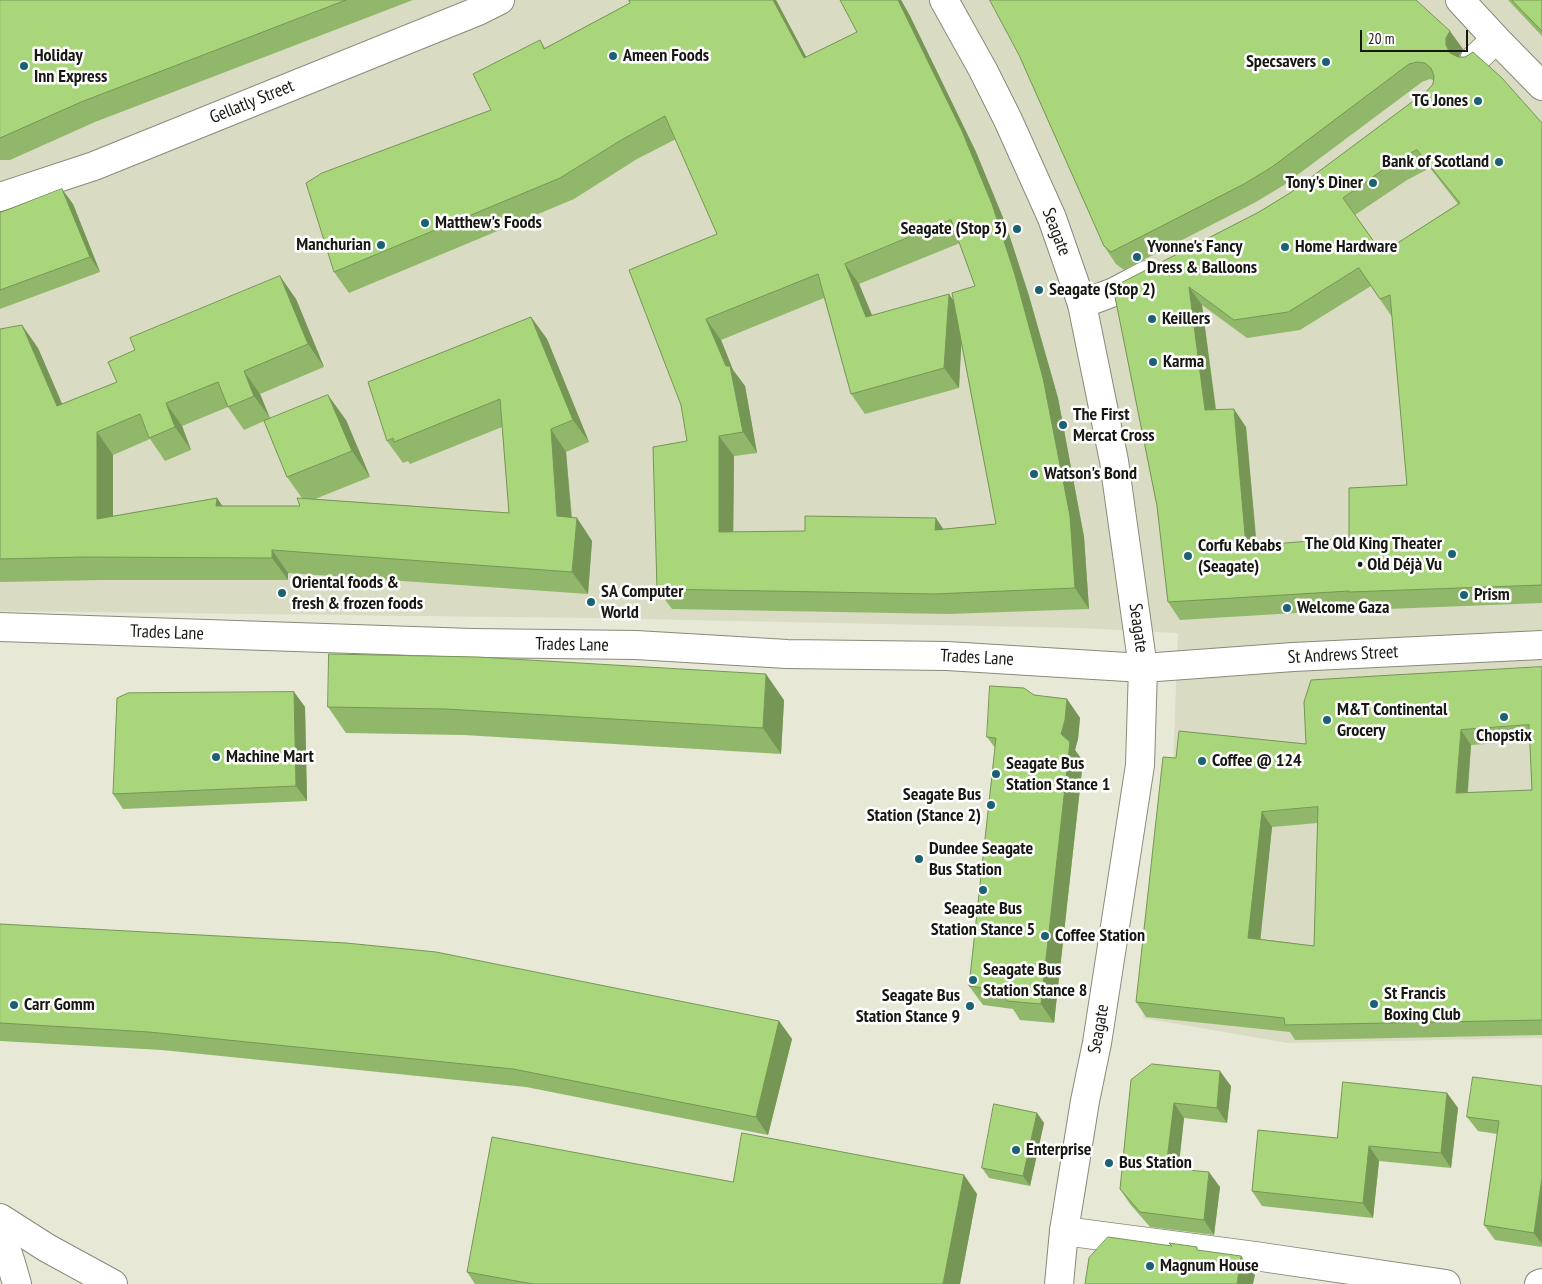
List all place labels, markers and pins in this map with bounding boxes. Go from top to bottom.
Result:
place label: Holiday Inn Express [34,45,107,88]
place label: Ameen Foods [623,45,709,67]
marker: Ameen Foods [607,50,619,62]
place label: Specsavers [1246,51,1316,73]
marker: Specsavers [1320,56,1332,68]
marker: Holiday Inn Express [18,60,30,72]
place label: TG Jones [1412,90,1468,112]
marker: TG Jones [1472,95,1484,107]
place label: Bank of Scotland [1382,151,1489,173]
marker: Bank of Scotland [1493,156,1505,168]
place label: Tony's Diner [1286,172,1363,194]
marker: Tony's Diner [1367,177,1379,189]
place label: Matthew's Foods [435,212,542,234]
marker: Matthew's Foods [419,217,431,229]
place label: Seagate (Stop 3) [900,218,1007,240]
marker: Seagate (Stop 3) [1011,223,1023,235]
place label: Manchurian [296,234,371,256]
place label: Yvonne's Fancy Dress & Balloons [1147,236,1257,278]
place label: Home Hardware [1295,236,1397,258]
marker: Manchurian [375,239,387,251]
marker: Home Hardware [1279,241,1291,253]
marker: Yvonne's Fancy Dress & Balloons [1131,251,1143,263]
place label: Seagate (Stop 2) [1049,279,1156,301]
marker: Seagate (Stop 2) [1033,284,1045,296]
place label: Keillers [1162,308,1210,330]
marker: Keillers [1146,313,1158,325]
place label: Karma [1163,351,1204,373]
marker: Karma [1147,356,1159,368]
place label: The First Mercat Cross [1073,404,1155,446]
marker: The First Mercat Cross [1057,419,1069,431]
place label: Watson's Bond [1044,463,1137,485]
marker: Watson's Bond [1028,468,1040,480]
place label: The Old King Theater • Old Déjà Vu [1305,533,1442,576]
place label: Corfu Kebabs (Seagate) [1198,535,1282,578]
marker: The Old King Theater • Old Déjà Vu [1446,548,1458,560]
marker: Corfu Kebabs (Seagate) [1182,550,1194,562]
place label: Oriental foods & fresh & frozen foods [292,572,423,614]
place label: SA Computer World [601,581,684,624]
place label: Prism [1474,584,1510,606]
marker: Oriental foods & fresh & frozen foods [276,587,288,599]
marker: Prism [1458,589,1470,601]
marker: SA Computer World [585,596,597,608]
place label: Welcome Gaza [1297,597,1389,619]
marker: Welcome Gaza [1281,602,1293,614]
place label: M&T Continental Grocery [1337,699,1447,742]
marker: Chopstix [1498,711,1510,723]
marker: M&T Continental Grocery [1321,714,1333,726]
place label: Chopstix [1476,725,1532,747]
place label: Machine Mart [226,746,314,768]
place label: Coffee @ 124 [1212,750,1302,772]
marker: Machine Mart [210,751,222,763]
place label: Seagate Bus Station Stance 1 [1006,753,1110,796]
marker: Coffee @ 124 [1196,755,1208,767]
marker: Seagate Bus Station Stance 1 [990,768,1002,780]
place label: Seagate Bus Station (Stance 2) [867,784,981,826]
marker: Seagate Bus Station (Stance 2) [985,799,997,811]
place label: Dundee Seagate Bus Station [929,838,1033,881]
marker: Dundee Seagate Bus Station [913,853,925,865]
marker: Seagate Bus Station Stance 5 [977,884,989,896]
place label: Seagate Bus Station Stance 5 [931,898,1035,941]
place label: Coffee Station [1055,925,1145,947]
marker: Coffee Station [1039,930,1051,942]
place label: Seagate Bus Station Stance 8 [983,959,1087,1002]
marker: Seagate Bus Station Stance 8 [967,974,979,986]
place label: St Francis Boxing Club [1384,983,1461,1026]
place label: Seagate Bus Station Stance 9 [856,985,960,1028]
place label: Carr Gomm [24,994,95,1016]
marker: St Francis Boxing Club [1368,998,1380,1010]
marker: Carr Gomm [8,999,20,1011]
marker: Seagate Bus Station Stance 9 [964,1000,976,1012]
place label: Enterprise [1026,1139,1091,1161]
marker: Enterprise [1010,1144,1022,1156]
place label: Bus Station [1119,1152,1192,1174]
marker: Bus Station [1103,1157,1115,1169]
place label: Magnum House [1160,1255,1259,1277]
marker: Magnum House [1144,1260,1156,1272]

